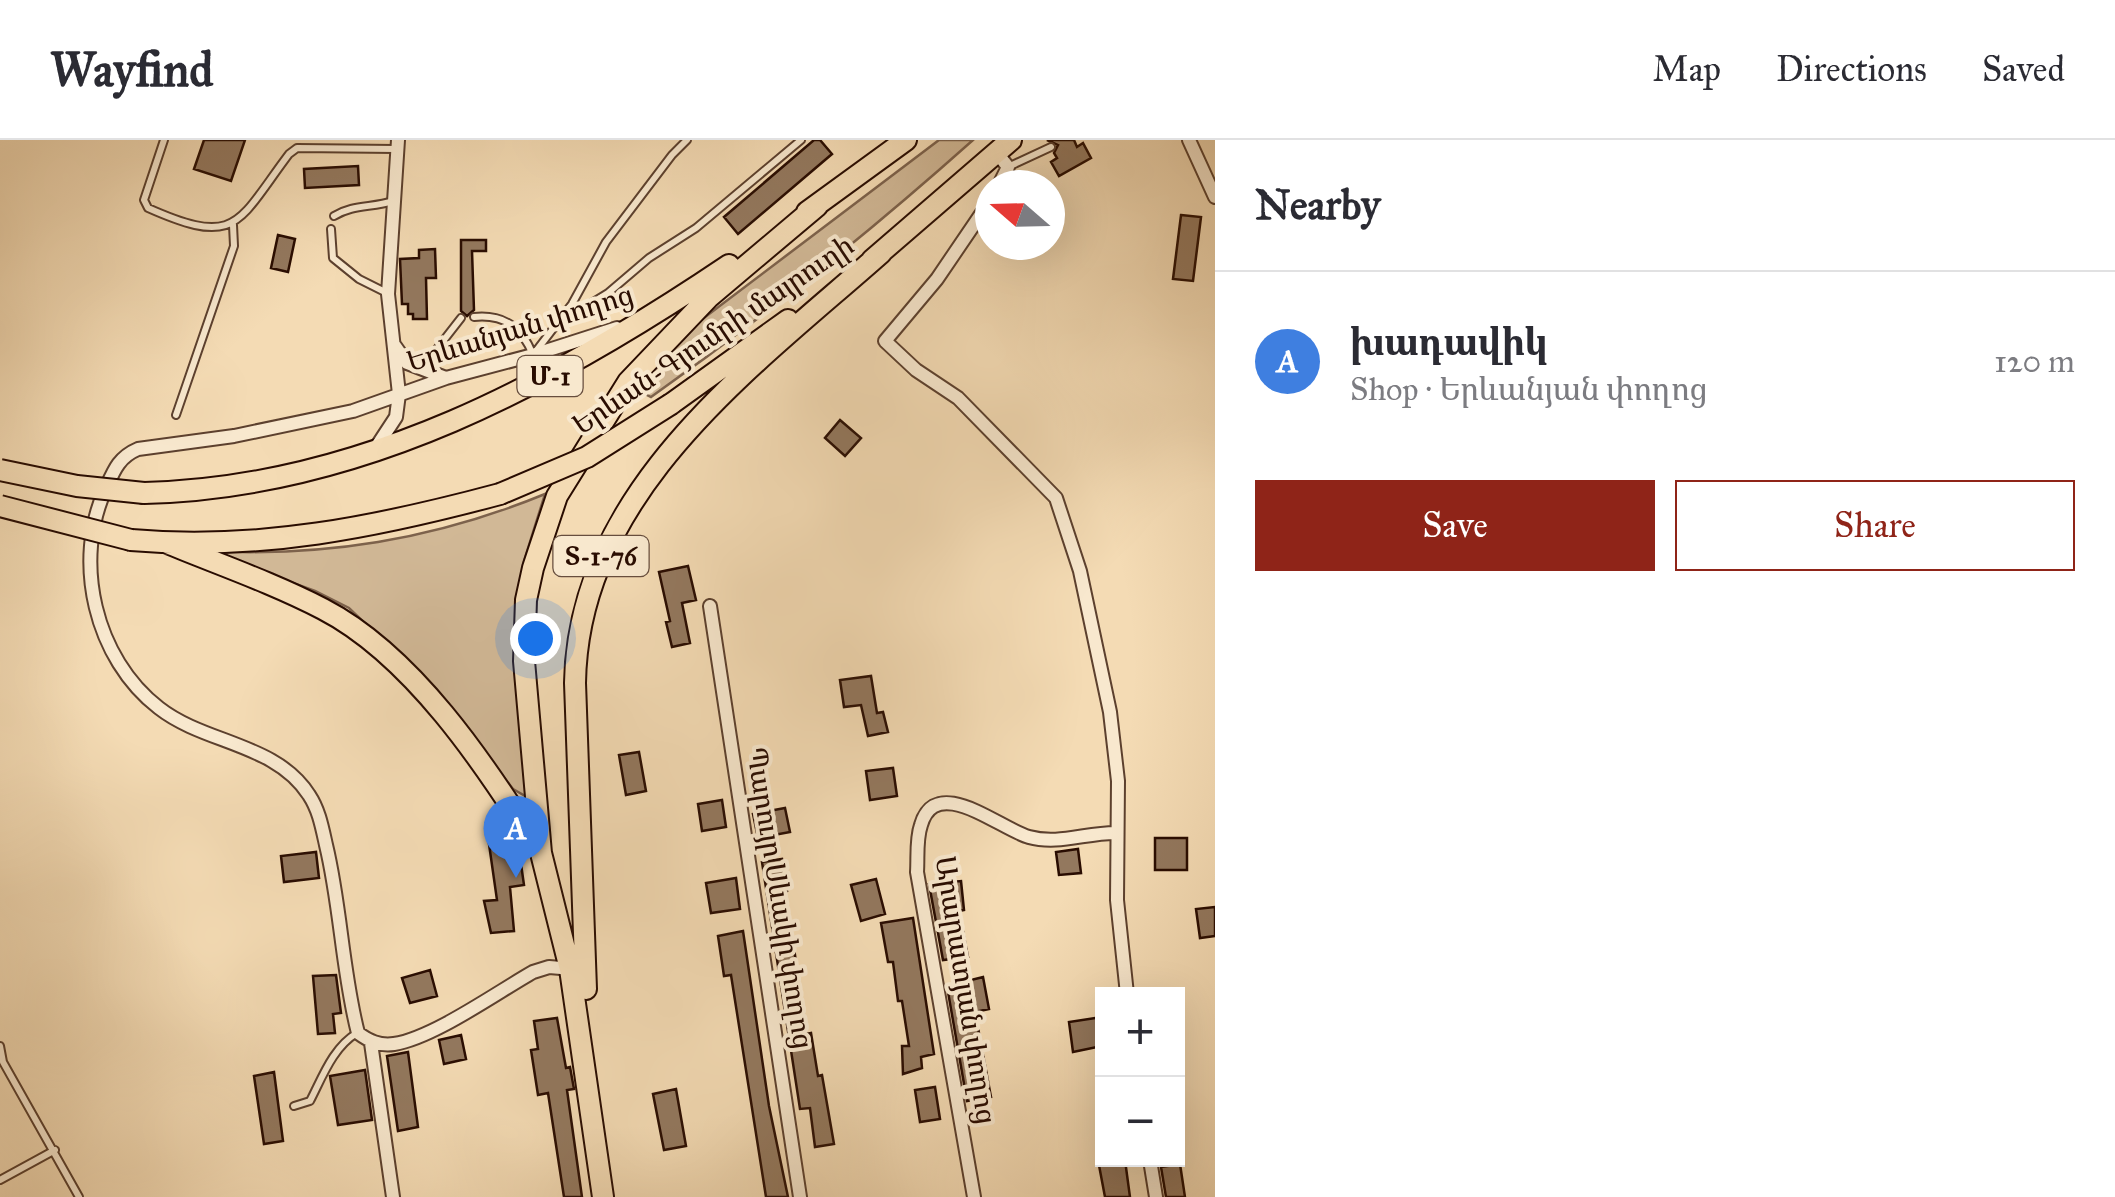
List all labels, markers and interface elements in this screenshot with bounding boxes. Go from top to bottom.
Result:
text: Wayfind [50,40,213,99]
text: Map [1653,48,1721,91]
text: Directions [1776,48,1927,91]
text: Saved [1982,48,2065,91]
north arrow [975,170,1065,260]
text: Nearby [1255,179,1380,231]
street label: Երևան-Գյումրի մայրուղի [566,228,860,442]
street label: Երևանյան փողոց [403,277,637,379]
text: խադավիկ [1350,319,1548,365]
text: A [1277,342,1298,381]
text: 120 m [1994,342,2075,381]
road number: Մ-1 [518,356,582,396]
text: Shop · Երևանյան փողոց [1350,370,1708,409]
button: Save [1255,480,1655,571]
button: Share [1675,480,2075,571]
road number: Տ-1-76 [554,536,648,576]
your location [510,613,561,664]
street label: Պարույր Սևակի փողոց [739,745,821,1051]
pin: A [484,796,548,878]
street label: Արարատյան փողոց [928,853,1004,1127]
map controls [1095,987,1185,1167]
button: + [1095,987,1185,1077]
button: − [1095,1077,1185,1167]

